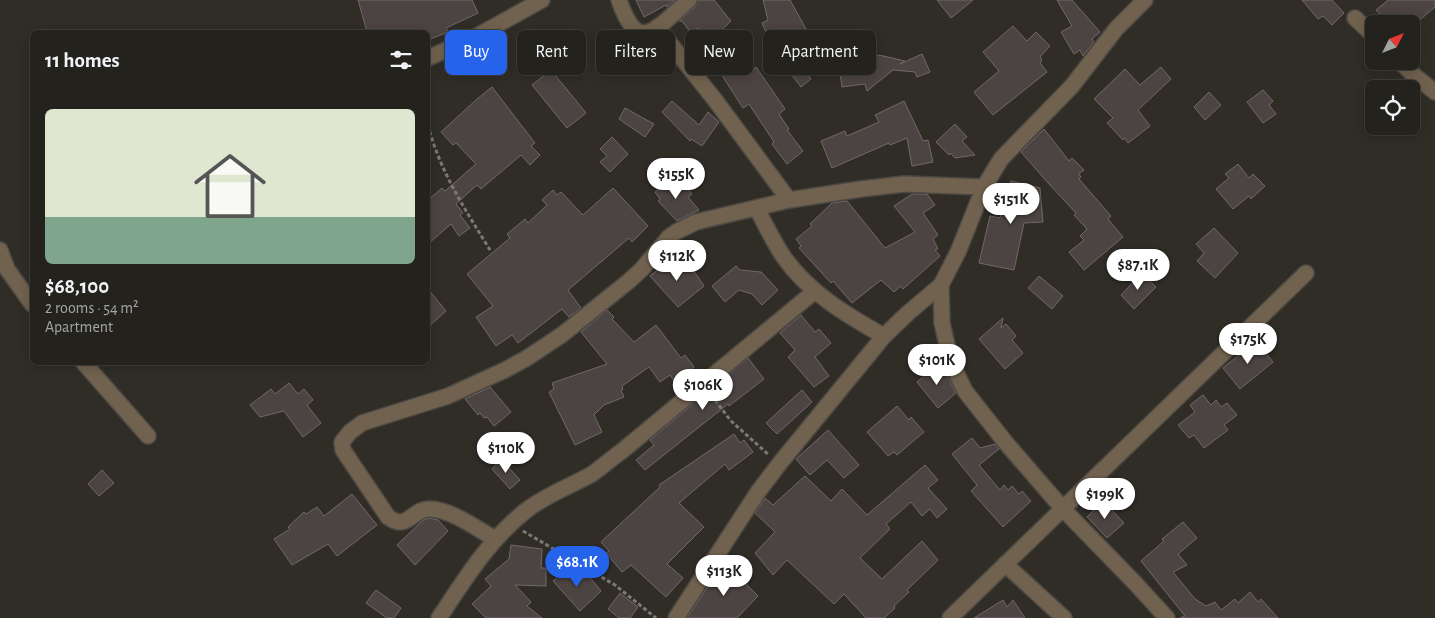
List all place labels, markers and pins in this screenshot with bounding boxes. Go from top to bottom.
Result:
pin: $155K [641,158,711,200]
pin: $151K [976,182,1046,225]
pin: $112K [642,240,712,282]
pin: $87.1K [1097,248,1179,291]
pin: $175K [1213,322,1283,365]
pin: $101K [902,344,972,386]
pin: $106K [668,368,738,411]
pin: $110K [471,432,541,474]
pin: $199K [1070,478,1140,520]
pin: $68.1K [536,546,618,588]
pin: $113K [689,554,759,597]

